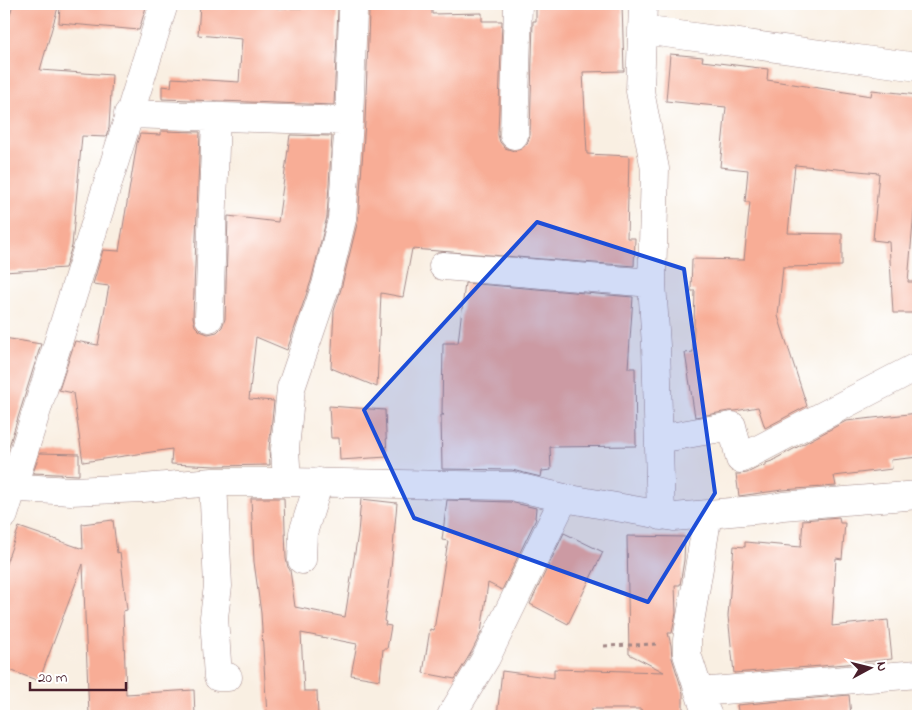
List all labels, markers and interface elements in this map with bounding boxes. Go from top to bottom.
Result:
north arrow [844,642,894,692]
scale bar [30,660,126,692]
text: N [870,661,892,673]
text: 20 m [38,667,68,689]

